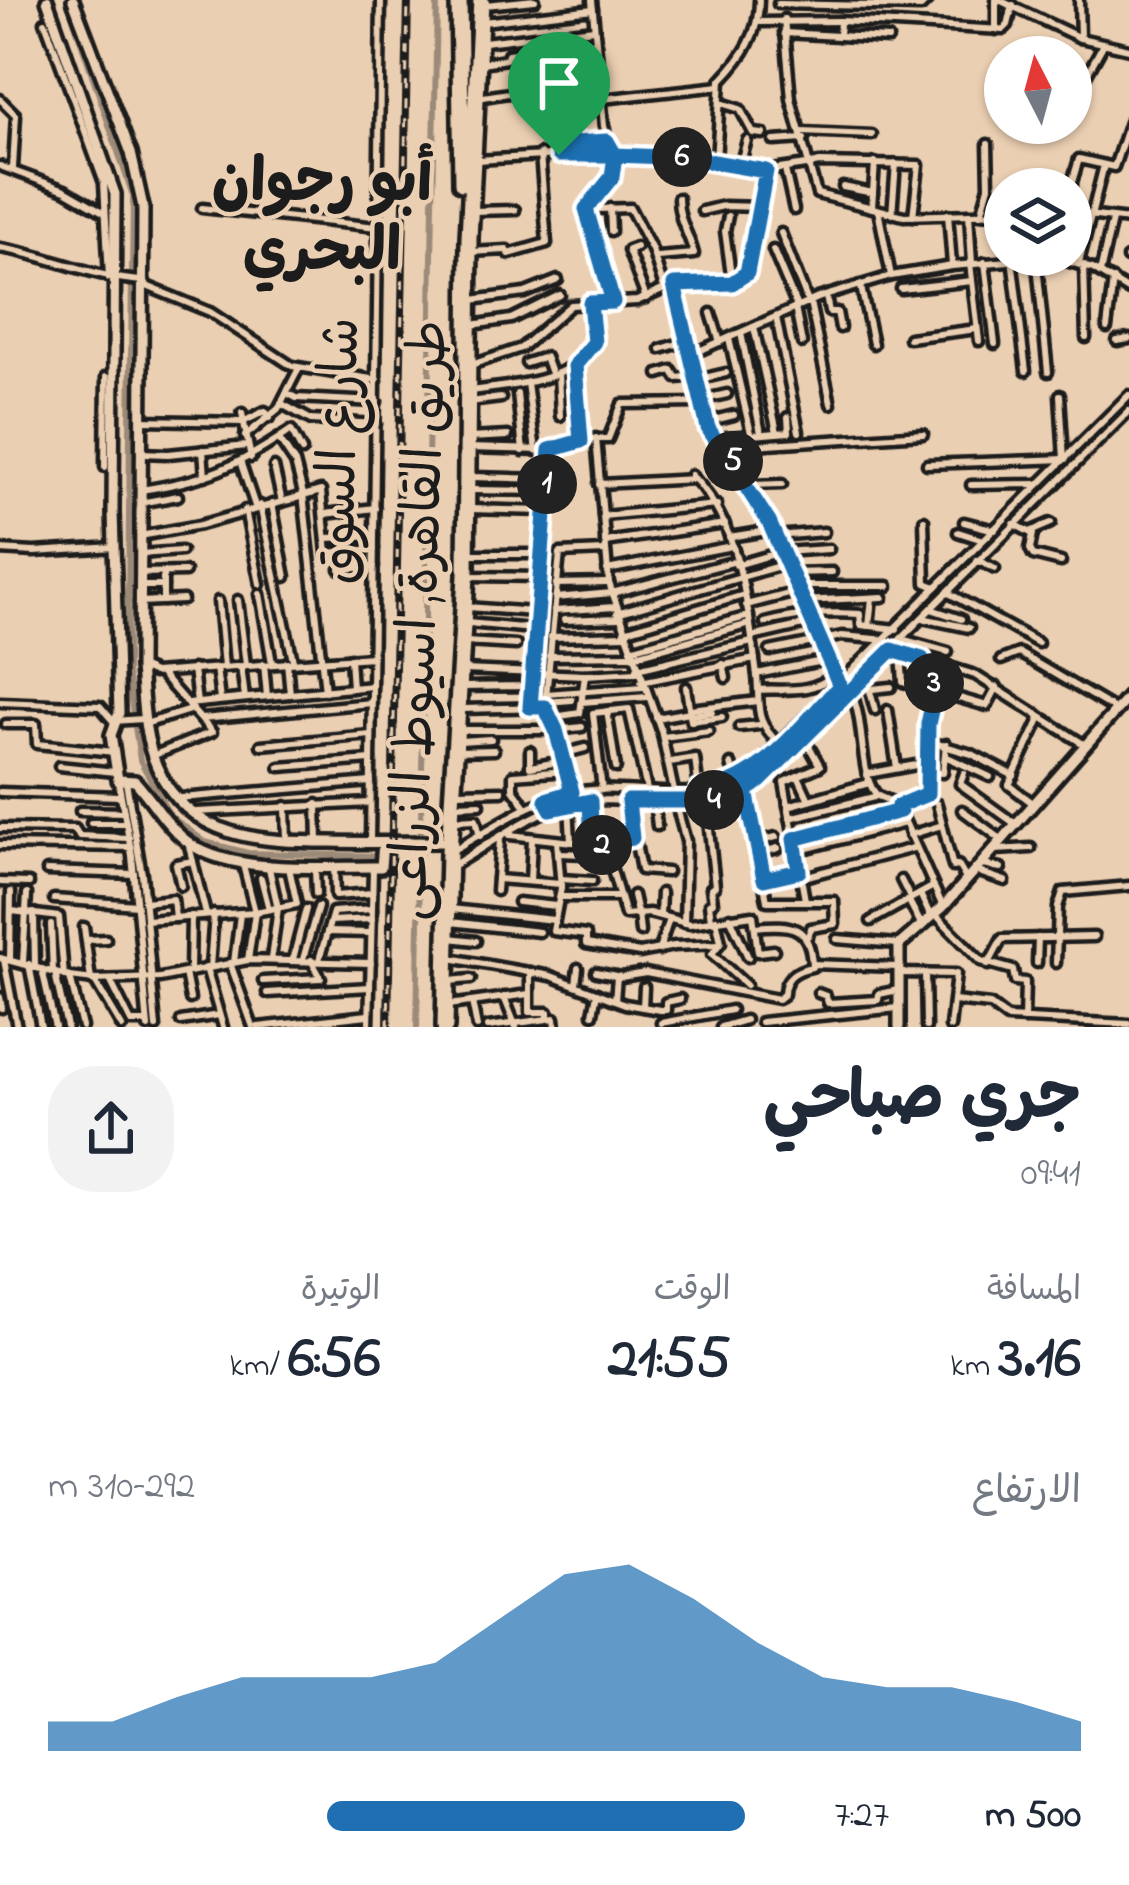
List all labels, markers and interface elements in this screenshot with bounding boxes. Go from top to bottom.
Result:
pin [508,32,610,155]
north arrow [984,36,1092,144]
map controls [984,36,1092,276]
icon: arrive [526,50,592,116]
pin: 6 [652,127,712,187]
text: 6 [675,133,689,181]
district label: أبو رجوان البحري [212,142,434,298]
button: layers [984,168,1092,276]
street label: شارع السوق [301,317,383,586]
street label: طريق القاهرة, اسيوط الزراعى [373,319,471,922]
pin: 5 [703,431,763,491]
text: 5 [724,437,742,485]
pin: 1 [517,454,577,514]
text: 1 [542,460,552,508]
pin: 3 [904,653,964,713]
text: 3 [927,659,941,707]
pin: 4 [684,770,744,830]
text: 4 [707,776,721,824]
pin: 2 [572,815,632,875]
text: 2 [594,821,610,869]
text: جري صباحي [763,1053,1081,1149]
button: share [48,1066,174,1192]
text: 09:41 [1021,1146,1081,1203]
text: الوتيرة [301,1267,380,1315]
text: الوقت [654,1267,731,1315]
text: المسافة [987,1267,1081,1315]
text: 6:56 [288,1317,380,1404]
text: 21:55 [608,1317,731,1404]
text: 3.16 [999,1317,1081,1404]
text: /km [230,1343,288,1391]
text: km [950,1343,999,1391]
text: 292–310 m [48,1459,195,1516]
text: الارتفاع [972,1464,1081,1521]
text: 7:27 [834,1788,889,1845]
text: 500 m [985,1788,1081,1845]

